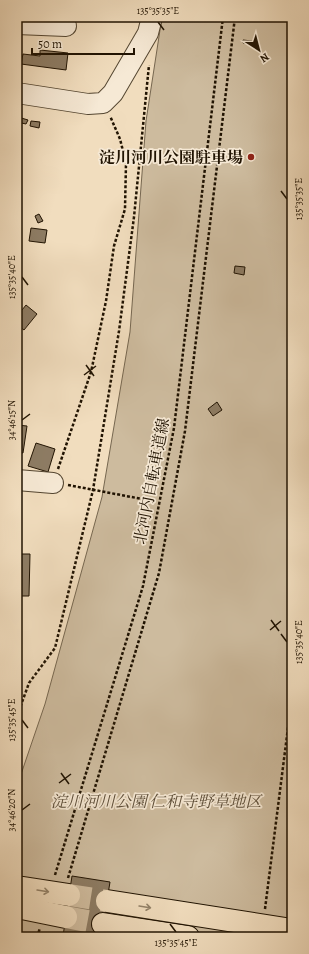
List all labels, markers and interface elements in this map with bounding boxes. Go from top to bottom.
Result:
text: 135°35'35"E [137,4,179,17]
scale bar [32,30,134,56]
north arrow [239,30,279,70]
text: 50 m [38,36,62,52]
text: N [257,49,272,66]
place label: 淀川河川公園駐車場 [99,147,243,169]
marker: 淀川河川公園駐車場 [246,152,256,162]
text: 135°35'35"E [292,178,305,220]
text: 135°35'40"E [5,255,18,299]
text: 34°46'15"N [5,400,18,440]
street label: 北河内自転車道線 [129,416,175,546]
text: 135°35'40"E [292,620,305,664]
text: 135°35'45"E [5,698,18,741]
text: 34°46'20"N [5,789,18,831]
park label: 淀川河川公園 仁和寺野草地区 [51,791,263,813]
one-way arrow [36,887,49,895]
one-way arrow [138,903,151,911]
text: 135°35'45"E [155,936,198,949]

